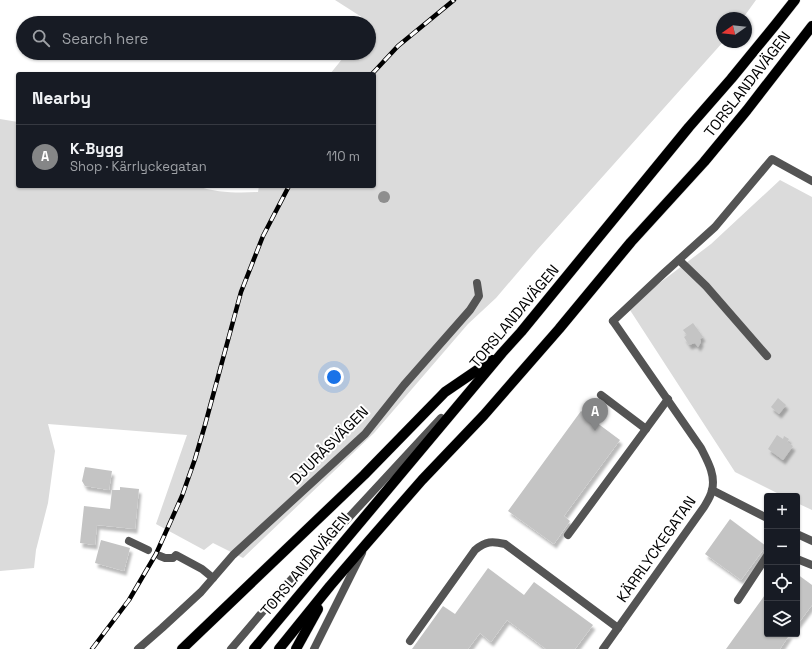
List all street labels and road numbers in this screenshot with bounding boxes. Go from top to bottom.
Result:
street label: TORSLANDAVÄGEN [700,27,794,141]
street label: TORSLANDAVÄGEN [465,260,563,372]
street label: DJURÅSVÄGEN [286,402,372,488]
street label: KÄRRLYCKEGATAN [612,492,700,606]
street label: TORSLANDAVÄGEN [256,508,354,620]

